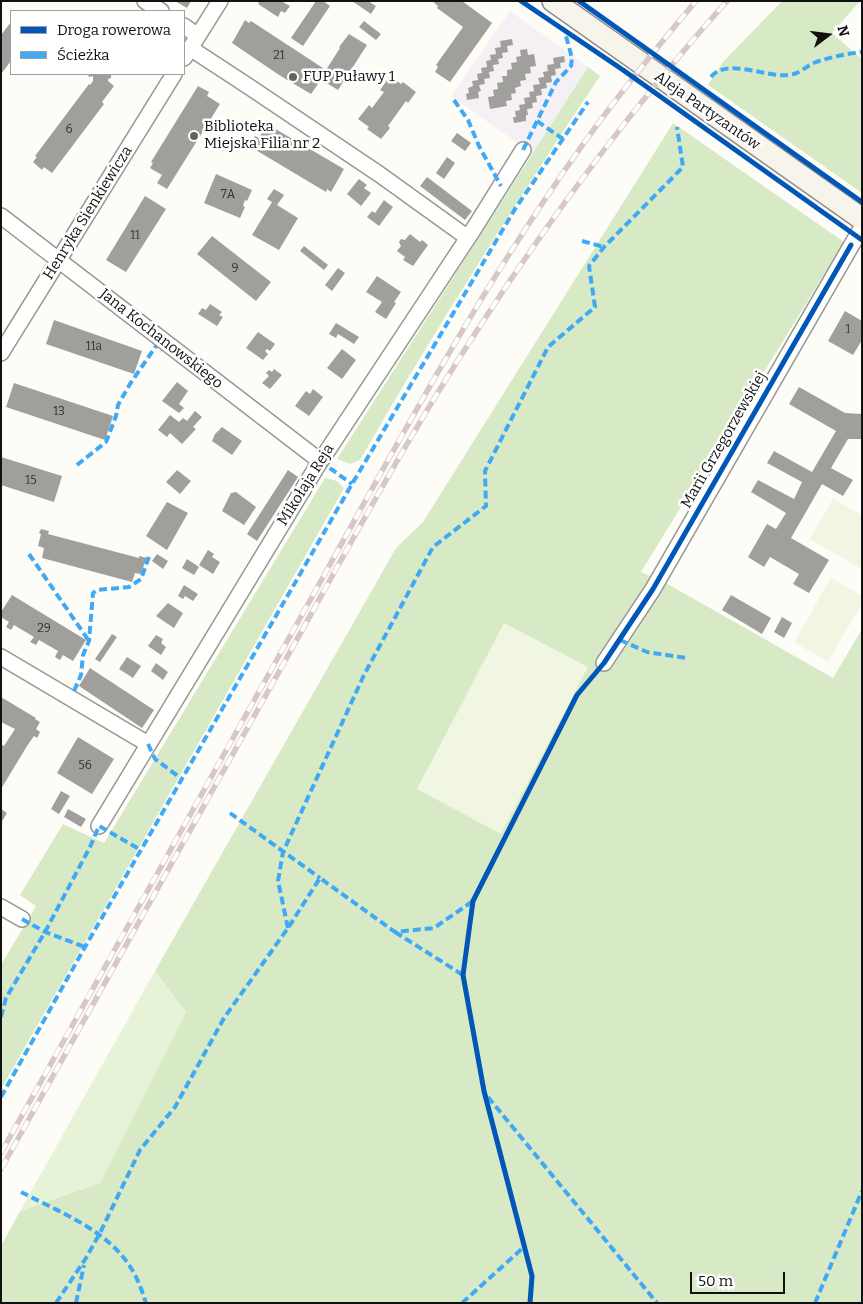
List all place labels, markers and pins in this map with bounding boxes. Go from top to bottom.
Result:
place label: FUP Puławy 1 [303,68,395,86]
marker: FUP Puławy 1 [287,71,299,83]
place label: Biblioteka Miejska Filia nr 2 [204,118,320,153]
marker: Biblioteka Miejska Filia nr 2 [188,130,200,142]

